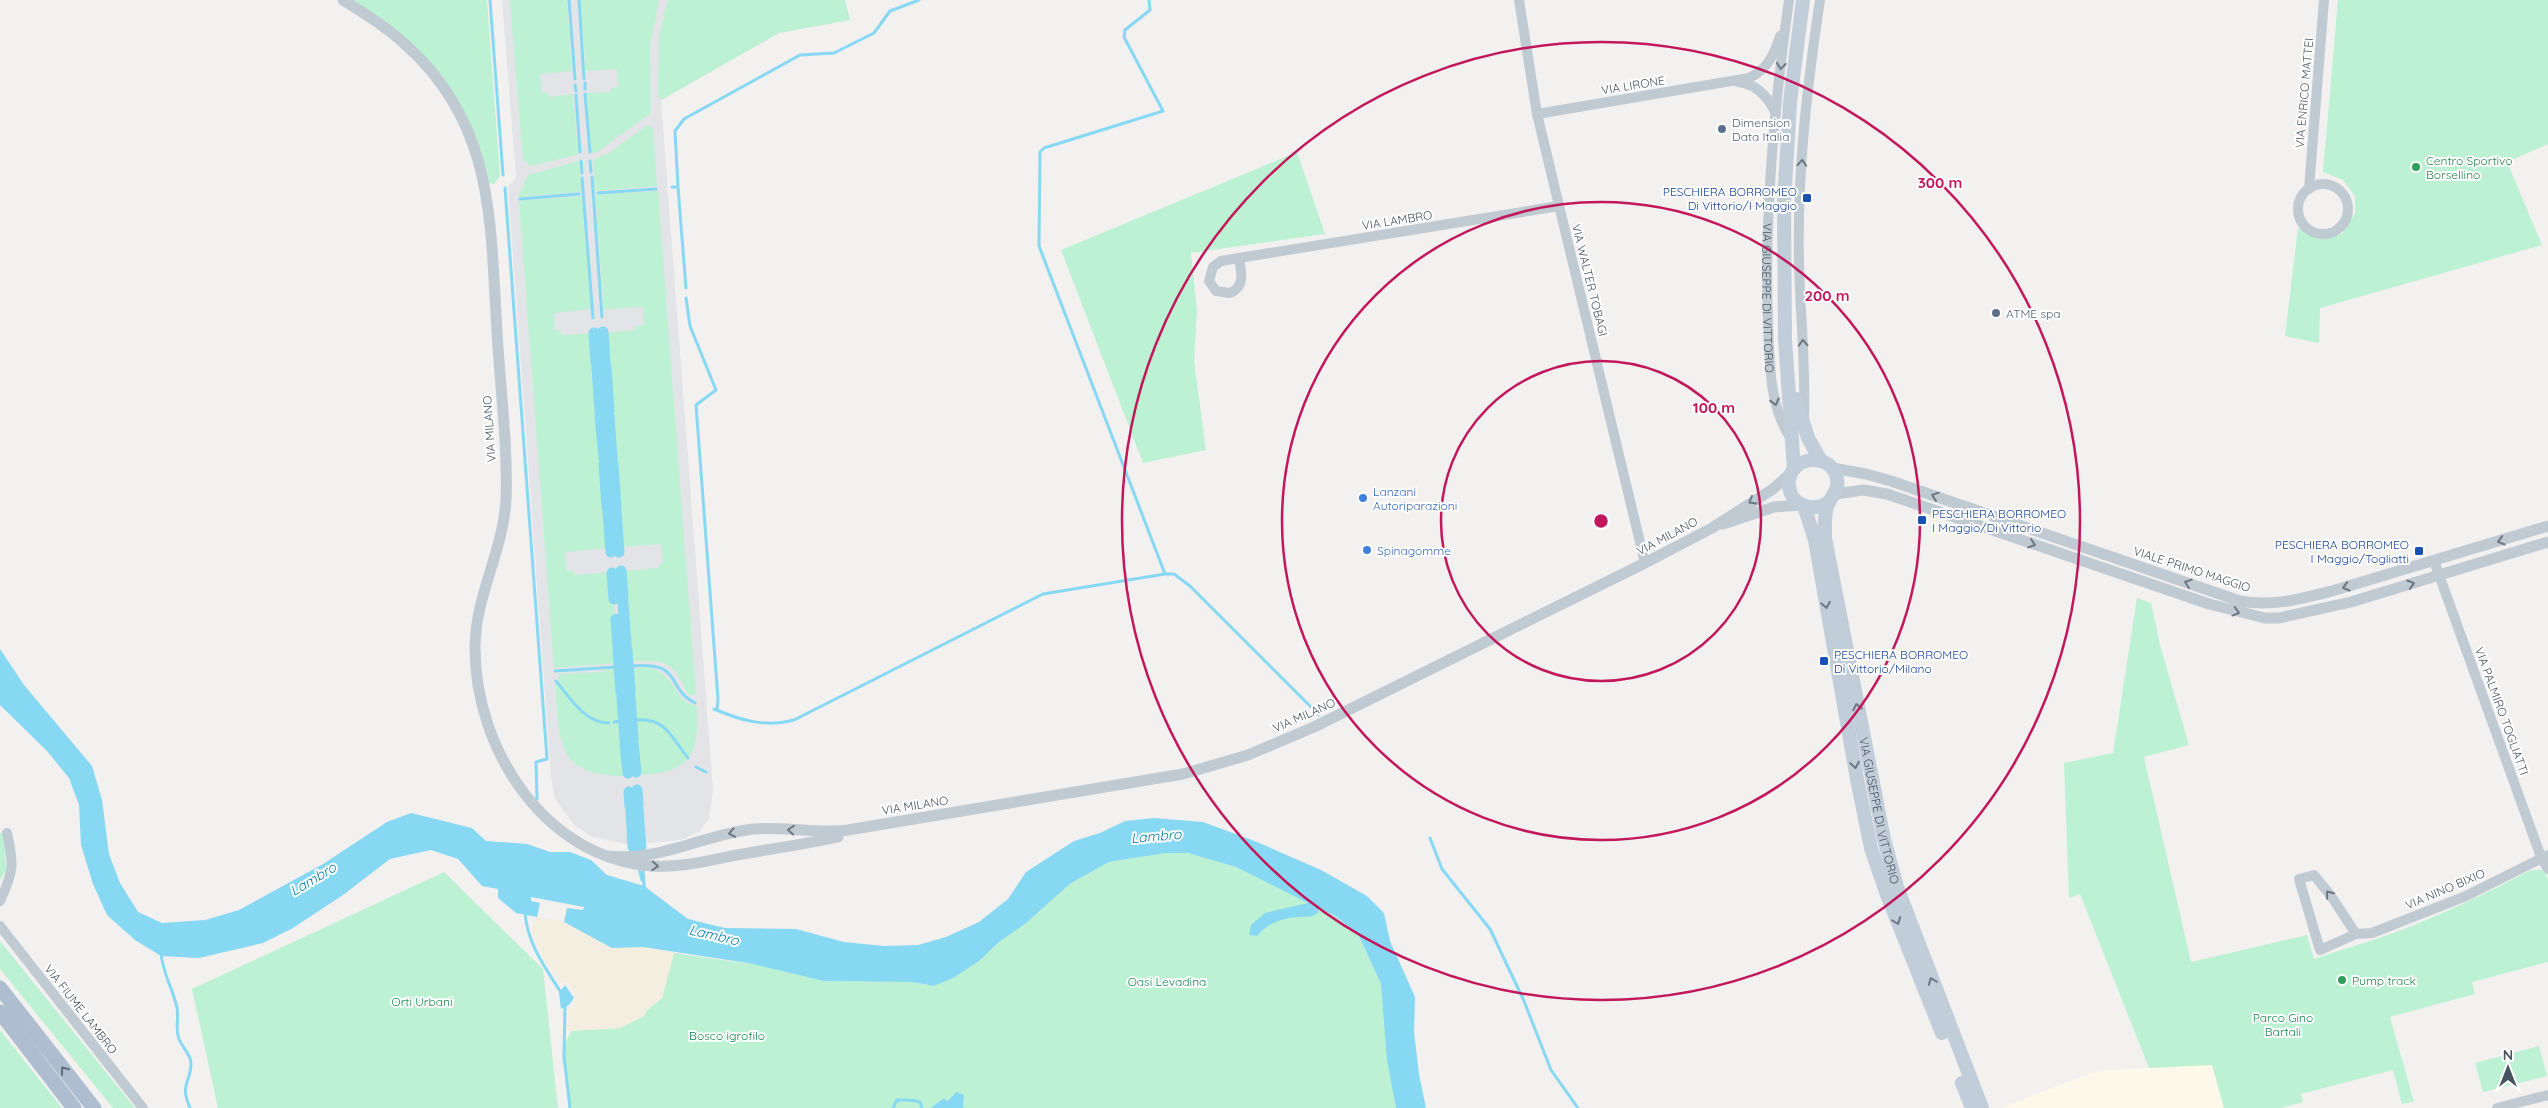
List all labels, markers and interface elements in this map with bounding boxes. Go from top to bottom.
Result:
street label: VIA ENRICO MATTEI [2292,37,2316,149]
one-way arrow [1776,62,1787,70]
street label: VIA LIRONE [1600,73,1666,97]
place label: Dimension Data Italia [1732,115,1790,144]
marker: Dimension Data Italia [1716,123,1728,135]
place label: Centro Sportivo Borsellino [2426,153,2513,182]
one-way arrow [1796,159,1807,167]
marker: Centro Sportivo Borsellino [2410,161,2422,173]
text: 300 m [1918,173,1962,192]
place label: PESCHIERA BORROMEO Di Vittorio/I Maggio [1663,184,1797,213]
marker: PESCHIERA BORROMEO Di Vittorio/I Maggio [1801,192,1813,204]
street label: VIA LAMBRO [1361,207,1433,233]
street label: VIA WALTER TOBAGI [1569,222,1611,338]
street label: VIA GIUSEPPE DI VITTORIO [1760,223,1778,373]
text: 200 m [1805,286,1850,305]
place label: ATME spa [2006,306,2061,321]
marker: ATME spa [1990,307,2002,319]
one-way arrow [1798,339,1809,347]
street label: VIA MILANO [479,395,499,463]
text: 100 m [1693,398,1735,417]
one-way arrow [1769,398,1780,407]
place label: Lanzani Autoriparazioni [1373,484,1457,513]
marker: Lanzani Autoriparazioni [1357,492,1369,504]
one-way arrow [1932,492,1940,502]
one-way arrow [1749,495,1758,505]
place label: PESCHIERA BORROMEO I Maggio/Di Vittorio [1932,506,2066,535]
centre of rings [1592,512,1610,530]
street label: VIA MILANO [1634,514,1700,558]
marker: PESCHIERA BORROMEO I Maggio/Di Vittorio [1916,514,1928,526]
one-way arrow [2498,535,2506,545]
place label: PESCHIERA BORROMEO I Maggio/Togliatti [2275,537,2409,566]
one-way arrow [2028,538,2036,548]
place label: Spinagomme [1377,543,1451,558]
street label: VIALE PRIMO MAGGIO [2132,543,2252,595]
marker: Spinagomme [1361,544,1373,556]
marker: PESCHIERA BORROMEO I Maggio/Togliatti [2413,545,2425,557]
one-way arrow [2185,579,2193,589]
one-way arrow [2407,579,2415,589]
one-way arrow [2342,582,2350,592]
one-way arrow [1821,600,1831,609]
one-way arrow [2232,607,2240,617]
street label: VIA PALMIRO TOGLIATTI [2472,645,2532,777]
place label: PESCHIERA BORROMEO Di Vittorio/Milano [1834,647,1968,676]
marker: PESCHIERA BORROMEO Di Vittorio/Milano [1818,655,1830,667]
street label: VIA MILANO [1270,695,1338,735]
one-way arrow [1852,703,1862,712]
street label: VIA GIUSEPPE DI VITTORIO [1857,736,1903,885]
one-way arrow [1849,760,1859,769]
street label: VIA MILANO [881,792,949,818]
one-way arrow [787,825,795,836]
water label: Lambro [1130,825,1183,847]
one-way arrow [727,827,736,837]
water label: Lambro [287,858,340,900]
one-way arrow [651,860,659,871]
street label: VIA NINO BIXIO [2403,865,2487,913]
one-way arrow [2326,890,2335,900]
one-way arrow [1891,916,1901,925]
water label: Lambro [687,921,741,950]
street label: VIA FIUME LAMBRO [41,961,121,1057]
place label: Pump track [2352,973,2416,988]
park label: Oasi Levadina [1128,974,1206,989]
marker: Pump track [2336,974,2348,986]
one-way arrow [1928,977,1939,986]
park label: Orti Urbani [392,994,452,1009]
park label: Parco Gino Bartali [2253,1010,2313,1039]
park label: Bosco igrofilo [689,1028,765,1043]
north arrow [2483,1043,2533,1093]
text: N [2503,1046,2513,1064]
one-way arrow [61,1066,70,1076]

